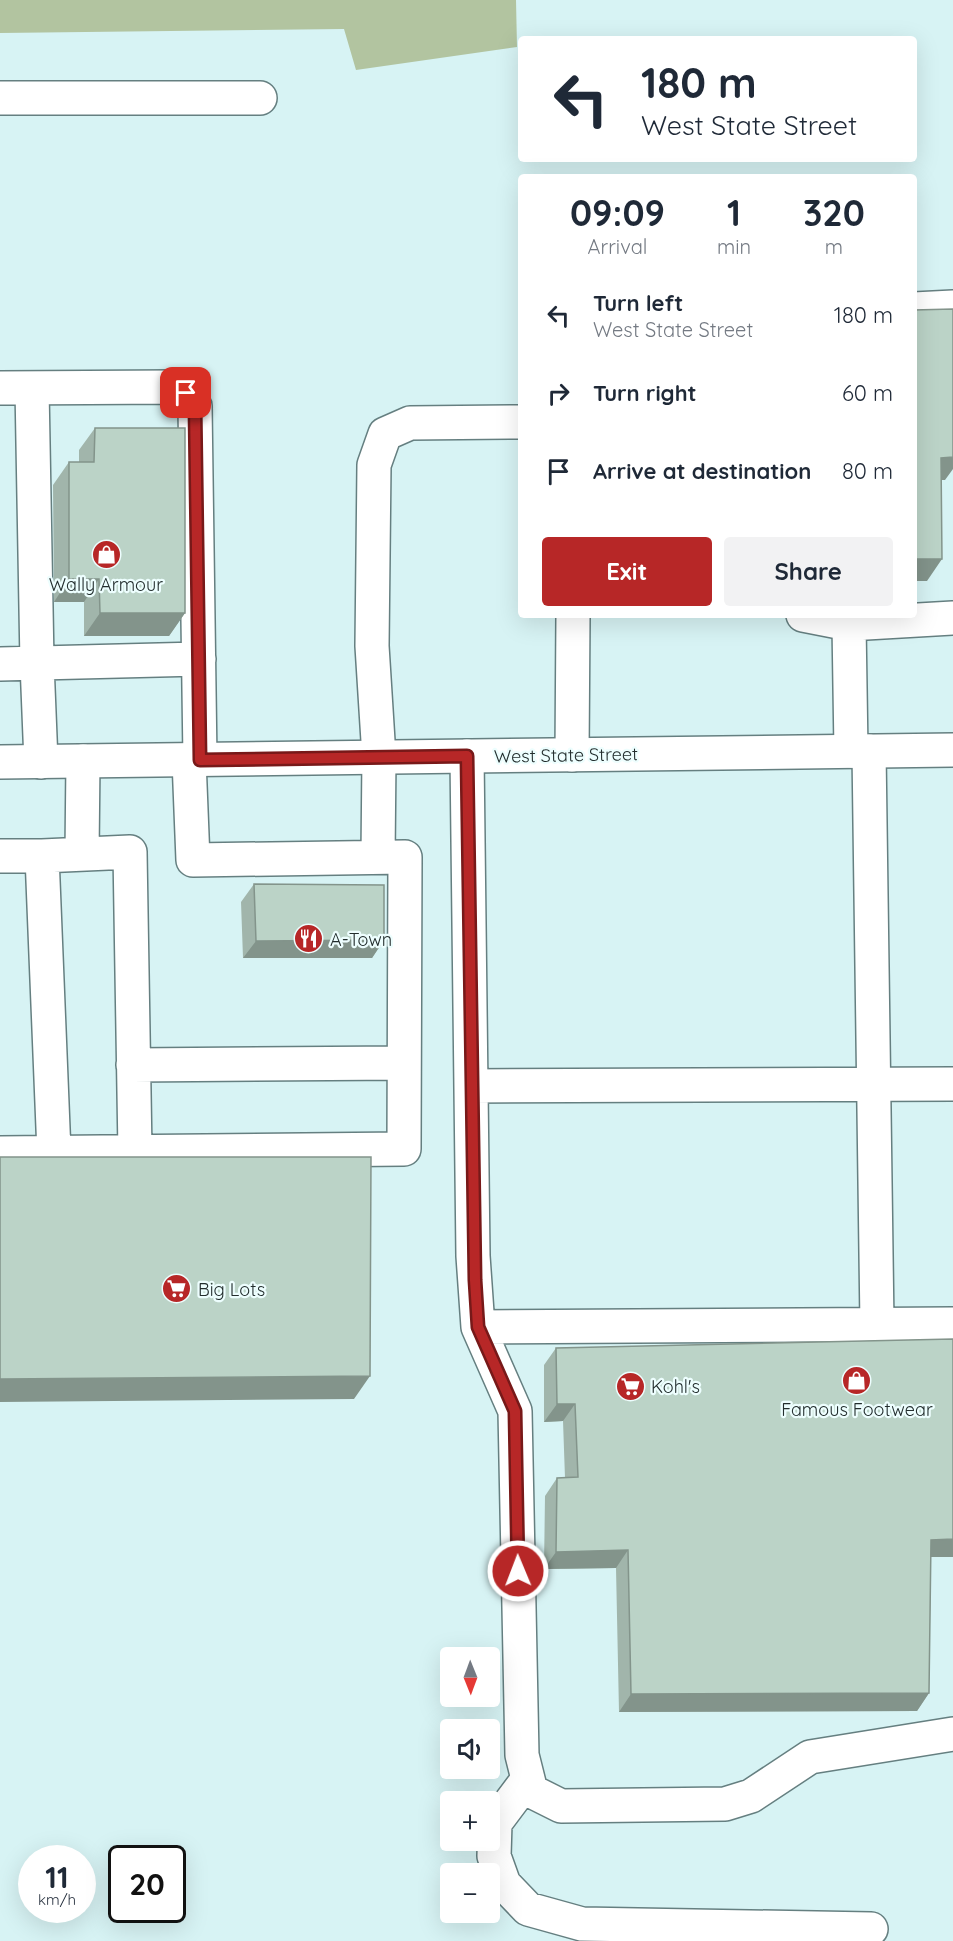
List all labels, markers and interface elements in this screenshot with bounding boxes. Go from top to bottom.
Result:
text: 180 m [641,56,757,109]
icon: left [542,60,620,138]
text: West State Street [641,108,857,142]
text: 09:09 [570,190,665,235]
text: 1 [727,190,741,235]
text: 320 [803,190,865,235]
text: Arrival [588,234,647,259]
text: min [717,234,751,259]
text: m [825,234,843,259]
text: Turn left [593,289,683,317]
icon: left [542,299,575,332]
text: 180 m [834,301,893,329]
text: West State Street [593,317,753,342]
pin [160,367,211,418]
icon: arrive [169,376,202,409]
icon: right [542,377,575,410]
text: Turn right [593,379,697,407]
text: 60 m [842,379,893,407]
icon: arrive [542,455,575,488]
text: Arrive at destination [593,457,811,485]
text: 80 m [842,457,893,485]
button: Exit [542,537,712,606]
button: Share [724,537,893,606]
shop icon: Wally Armour [90,539,122,571]
place label: Wally Armour [49,573,163,596]
street label: West State Street [494,742,638,768]
restaurant icon: A-Town [293,923,325,955]
place label: A-Town [330,928,392,951]
supermarket icon: Big Lots [161,1273,193,1305]
place label: Big Lots [198,1278,265,1301]
shop icon: Famous Footwear [841,1364,873,1396]
supermarket icon: Kohl's [614,1370,646,1402]
place label: Kohl's [651,1375,700,1398]
place label: Famous Footwear [781,1398,933,1421]
position arrow [486,1539,550,1603]
north arrow [440,1647,500,1707]
map controls [440,1647,500,1923]
button: sound [440,1719,500,1779]
button: + [440,1791,500,1851]
speed limit sign: 20 [108,1845,186,1923]
text: 11 [45,1858,69,1896]
button: − [440,1863,500,1923]
text: km/h [38,1890,76,1909]

